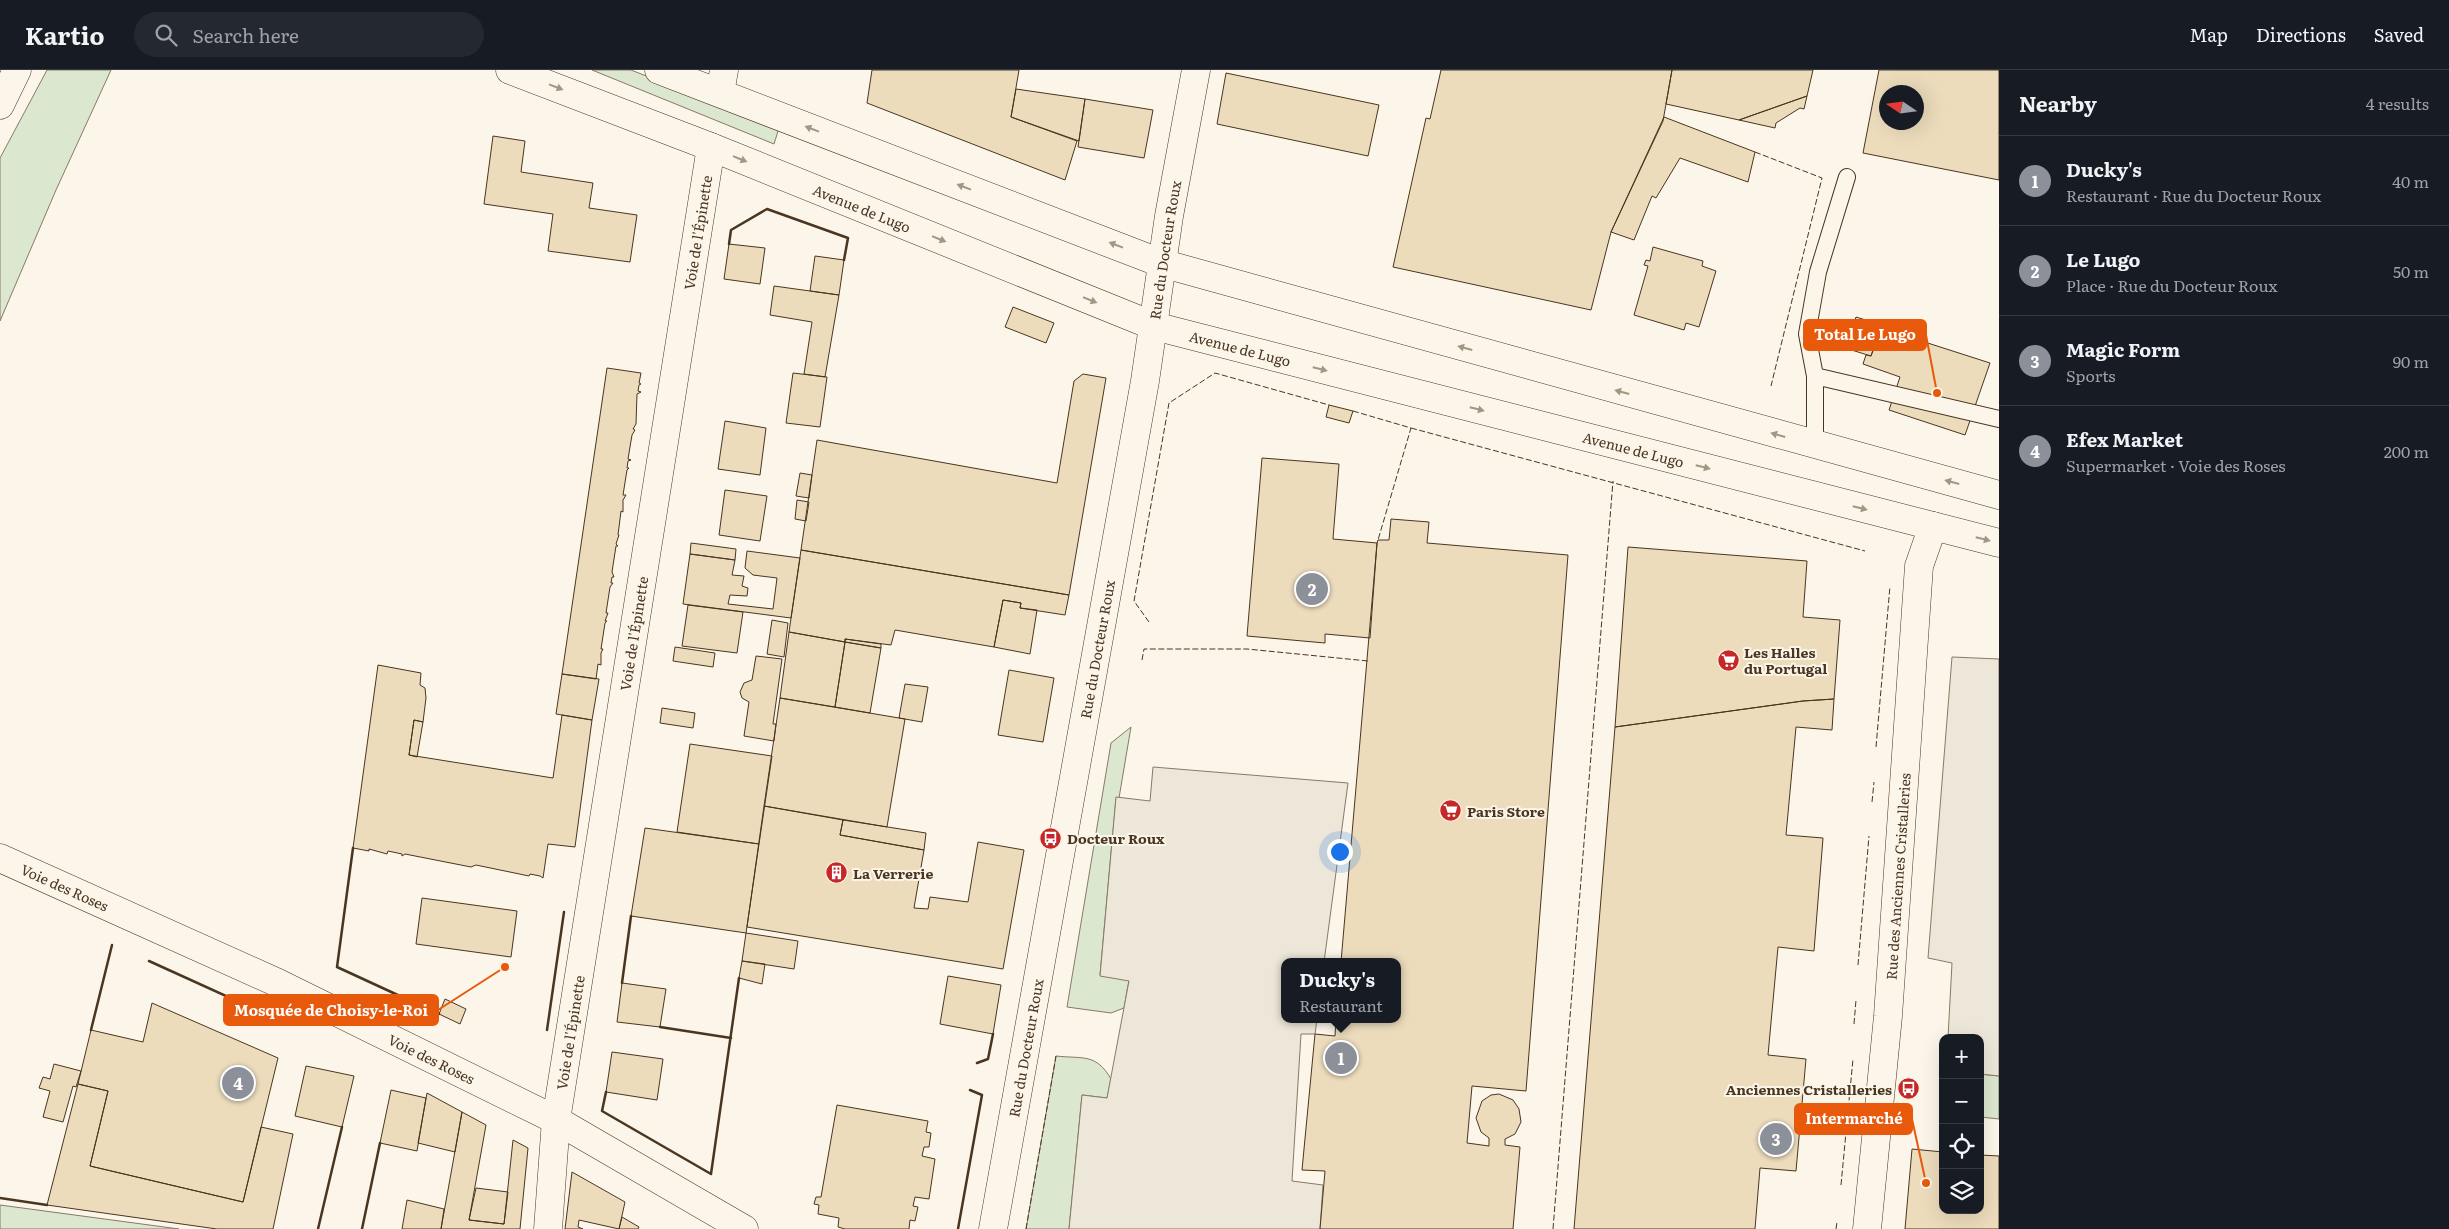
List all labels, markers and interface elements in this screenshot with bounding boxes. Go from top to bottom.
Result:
search box [134,12,484,57]
text: Kartio [25,17,104,52]
icon: search [152,21,180,49]
text: Search here [192,21,299,49]
text: Map [2190,21,2228,48]
text: Directions [2256,21,2346,48]
text: Saved [2374,21,2424,48]
one-way arrow [549,84,563,92]
north arrow [1879,85,1924,130]
text: Nearby [2019,87,2097,118]
text: 4 results [2366,91,2429,115]
one-way arrow [805,124,820,132]
one-way arrow [733,155,747,163]
text: Ducky's [2066,155,2142,183]
text: 1 [2032,169,2038,193]
text: 40 m [2392,169,2429,193]
street label: Voie de l'Épinette [678,174,716,291]
street label: Avenue de Lugo [810,179,914,237]
street label: Rue du Docteur Roux [1144,179,1185,321]
one-way arrow [956,183,971,191]
text: Restaurant · Rue du Docteur Roux [2066,183,2321,207]
one-way arrow [932,236,946,244]
one-way arrow [1109,241,1123,249]
text: Le Lugo [2066,245,2140,273]
text: 2 [2031,259,2039,283]
text: 50 m [2393,259,2429,283]
text: Place · Rue du Docteur Roux [2066,273,2278,297]
one-way arrow [1083,297,1097,305]
callout: Total Le Lugo [1804,320,1926,350]
text: Total Le Lugo [1814,322,1916,345]
street label: Avenue de Lugo [1187,326,1293,371]
text: Magic Form [2066,335,2180,363]
one-way arrow [1458,344,1473,352]
text: 3 [2031,349,2039,373]
text: 90 m [2393,349,2429,373]
text: Sports [2066,363,2116,387]
one-way arrow [1313,365,1328,373]
one-way arrow [1614,387,1629,395]
one-way arrow [1470,405,1485,413]
text: Efex Market [2066,425,2183,453]
street label: Avenue de Lugo [1581,427,1686,472]
one-way arrow [1771,431,1786,439]
text: 4 [2030,439,2040,463]
text: 200 m [2384,439,2429,463]
text: Supermarket · Voie des Roses [2066,453,2286,477]
one-way arrow [1695,463,1710,471]
one-way arrow [1944,478,1959,486]
one-way arrow [1853,504,1868,512]
one-way arrow [1975,535,1990,543]
pin: 2 [1296,570,1328,608]
street label: Voie de l'Épinette [615,575,652,692]
street label: Rue du Docteur Roux [1075,578,1119,720]
place label: Les Halles du Portugal [1744,642,1827,678]
supermarket icon: Les Halles du Portugal [1716,648,1740,672]
street label: Rue des Anciennes Cristalleries [1881,772,1915,980]
supermarket icon: Paris Store [1439,799,1463,823]
place label: Paris Store [1467,801,1545,821]
bus stop icon: Docteur Roux [1039,826,1063,850]
place label: Docteur Roux [1067,828,1165,848]
your location [1327,839,1353,865]
street label: Voie des Roses [18,859,112,916]
building icon: La Verrerie [825,861,849,885]
place label: La Verrerie [853,863,933,883]
popup [1281,958,1401,1023]
text: Ducky's [1299,965,1375,993]
street label: Voie de l'Épinette [551,974,589,1091]
street label: Rue du Docteur Roux [1003,977,1048,1119]
text: Restaurant [1299,993,1383,1017]
callout: Mosquée de Choisy-le-Roi [224,995,438,1025]
text: Mosquée de Choisy-le-Roi [234,998,429,1021]
street label: Voie des Roses [385,1029,478,1088]
map controls [1939,1034,1984,1214]
button: + [1939,1034,1984,1079]
pin: 1 [1325,1039,1357,1077]
pin: 4 [222,1064,254,1102]
bus stop icon: Anciennes Cristalleries [1896,1077,1920,1101]
place label: Anciennes Cristalleries [1726,1079,1892,1099]
button: − [1939,1079,1984,1124]
callout: Intermarché [1795,1104,1912,1134]
text: Intermarché [1805,1106,1903,1129]
pin: 3 [1760,1120,1792,1158]
button: locate [1939,1124,1984,1169]
button: layers [1939,1169,1984,1214]

